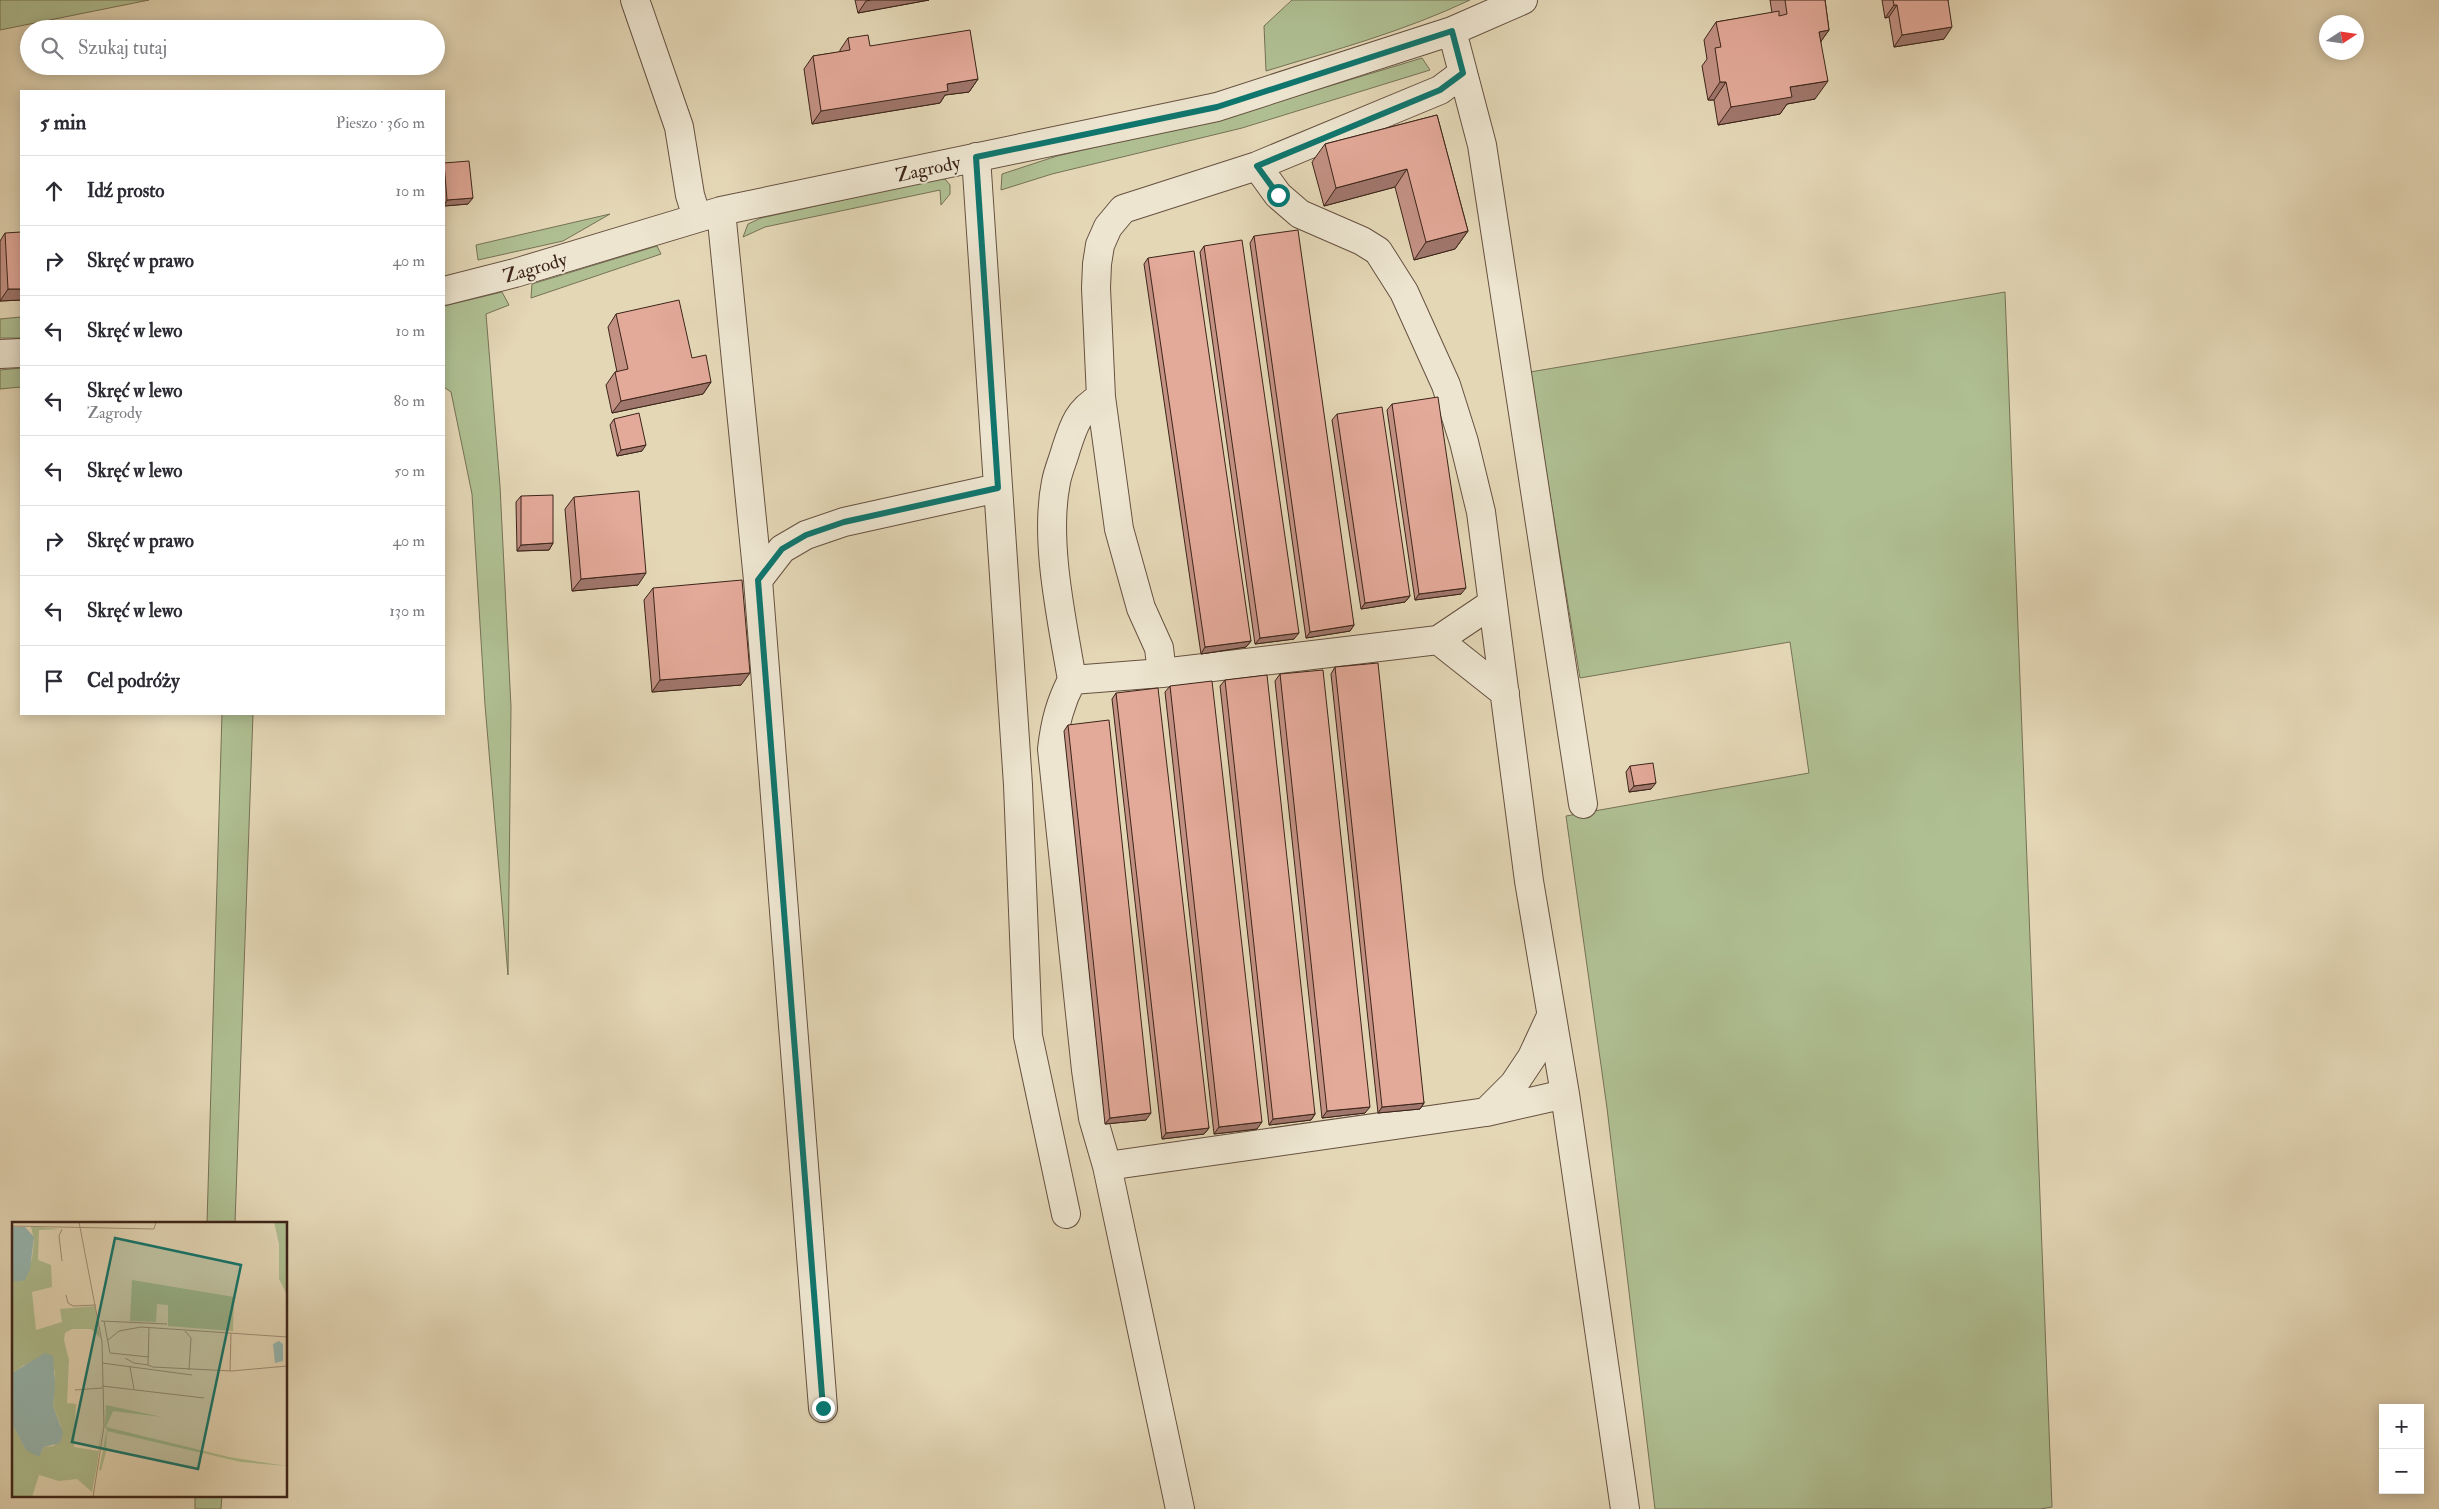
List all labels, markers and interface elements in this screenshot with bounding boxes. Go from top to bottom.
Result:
north arrow [2319,15,2364,60]
search box [20,20,445,75]
icon: search [38,34,66,62]
text: Szukaj tutaj [78,36,167,60]
text: 5 min [40,109,86,136]
text: Pieszo · 360 m [336,113,425,133]
street label: Zagrody [894,150,963,188]
icon: ahead [40,177,68,205]
text: Idź prosto [87,179,164,203]
text: 10 m [395,181,425,201]
route start [1267,184,1290,207]
icon: right [40,247,68,275]
street label: Zagrody [501,247,571,288]
text: Skręć w prawo [87,249,194,273]
text: 40 m [392,251,425,271]
icon: left [40,317,68,345]
text: Skręć w lewo [87,319,182,343]
text: 10 m [395,321,425,341]
text: Skręć w lewo [87,379,182,403]
icon: left [40,387,68,415]
text: 80 m [394,391,425,411]
text: Zagrody [87,403,142,423]
icon: left [40,457,68,485]
text: Skręć w lewo [87,459,182,483]
text: 50 m [394,461,425,481]
icon: right [40,527,68,555]
text: Skręć w prawo [87,529,194,553]
text: 40 m [392,531,425,551]
icon: left [40,597,68,625]
text: Skręć w lewo [87,599,182,623]
text: 130 m [389,601,425,621]
icon: arrive [40,667,68,695]
text: Cel podróży [87,669,180,693]
inset map [12,1222,288,1496]
route end [812,1397,835,1420]
map controls [2379,1404,2424,1494]
button: + [2379,1404,2424,1449]
button: − [2379,1449,2424,1494]

